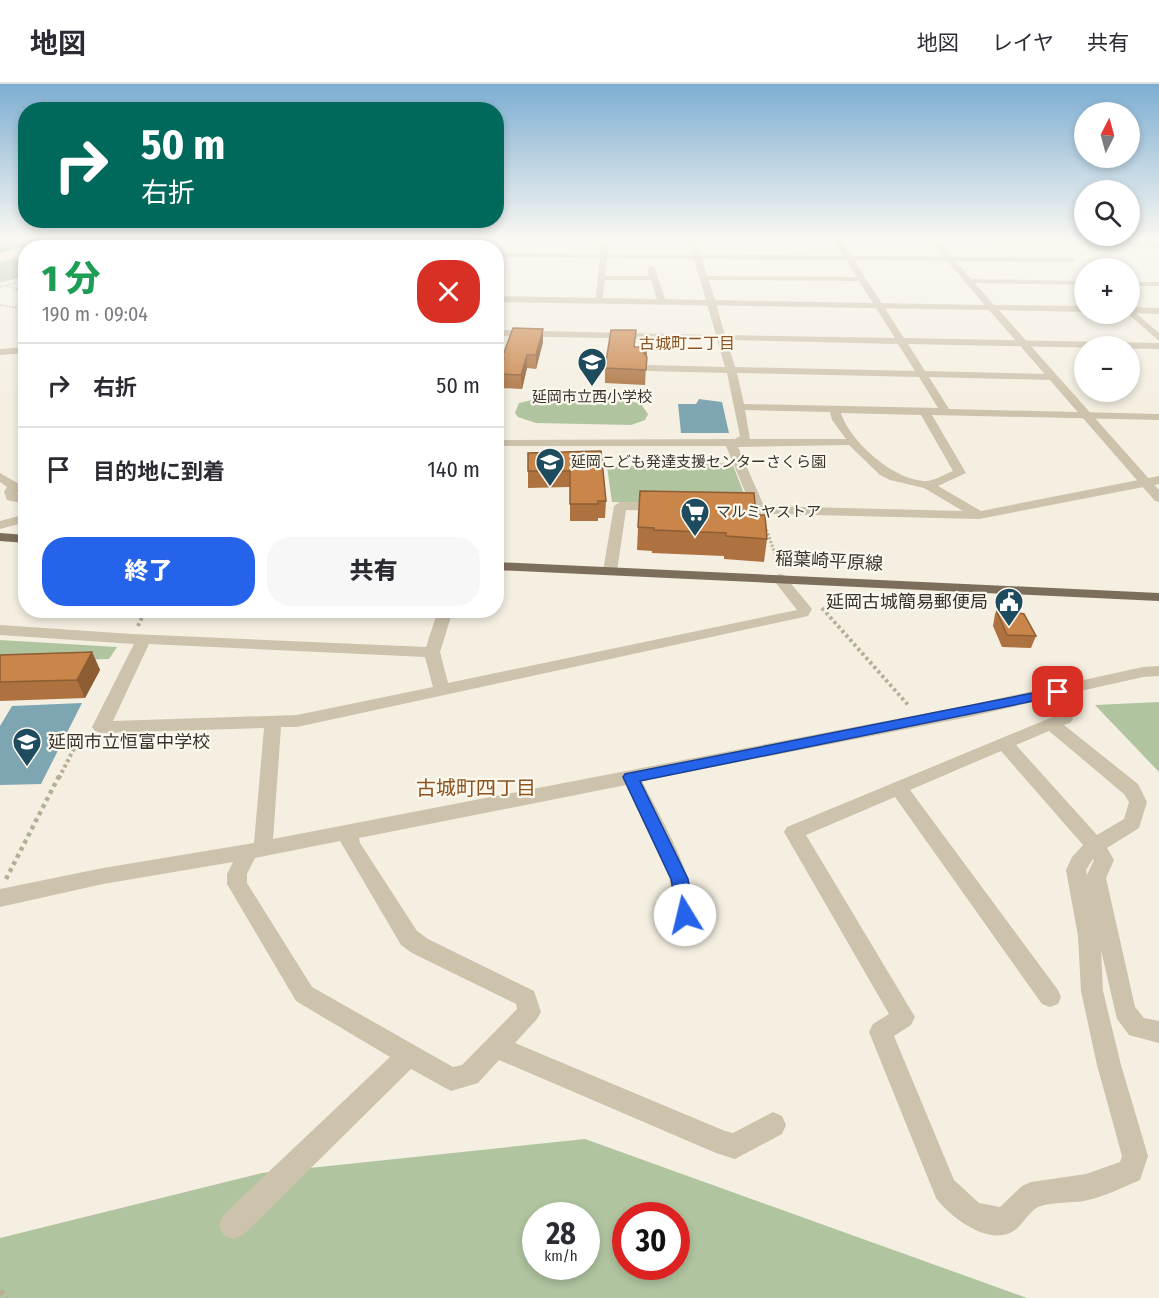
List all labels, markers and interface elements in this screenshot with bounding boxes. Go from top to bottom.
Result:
text: 地図 [30,27,86,60]
text: 地図 [917,30,959,56]
text: レイヤ [992,30,1054,56]
text: 共有 [1087,30,1129,56]
north arrow [1074,102,1140,168]
map controls [1074,102,1140,402]
text: 50 m [141,120,225,170]
icon: right [42,126,120,204]
text: 右折 [141,177,195,209]
button: search [1074,180,1140,246]
text: 1 分 [42,257,101,301]
button: + [1074,258,1140,324]
button: close [417,260,480,323]
text: 190 m · 09:04 [42,302,148,326]
district label: 古城町二丁目 [639,334,735,353]
button: − [1074,336,1140,402]
school or university icon: 延岡市立西小学校 [576,346,608,388]
icon: right [42,369,75,402]
text: 50 m [436,372,480,399]
text: 右折 [93,374,137,401]
place label: 延岡市立西小学校 [532,388,652,406]
school or university icon: 延岡こども発達支援センターさくら園 [534,446,566,488]
icon: arrive [42,453,75,486]
place label: 延岡こども発達支援センターさくら園 [571,453,826,471]
text: 140 m [427,456,480,483]
text: 目的地に到着 [93,458,225,485]
supermarket icon: マルミヤストア [679,496,711,538]
place label: マルミヤストア [716,503,821,521]
button: 終了 [42,537,255,606]
button: 共有 [267,537,480,606]
street label: 稲葉崎平原線 [774,547,884,575]
public building icon: 延岡古城簡易郵便局 [993,586,1025,628]
place label: 延岡古城簡易郵便局 [826,591,988,613]
pin [1032,666,1083,717]
icon: arrive [1041,675,1074,708]
school or university icon: 延岡市立恒富中学校 [11,726,43,768]
place label: 延岡市立恒富中学校 [48,731,210,753]
district label: 古城町四丁目 [416,776,536,800]
position arrow [653,883,717,947]
speed limit sign: 30 [612,1202,690,1280]
text: 28 [546,1216,576,1252]
text: km/h [544,1247,578,1265]

